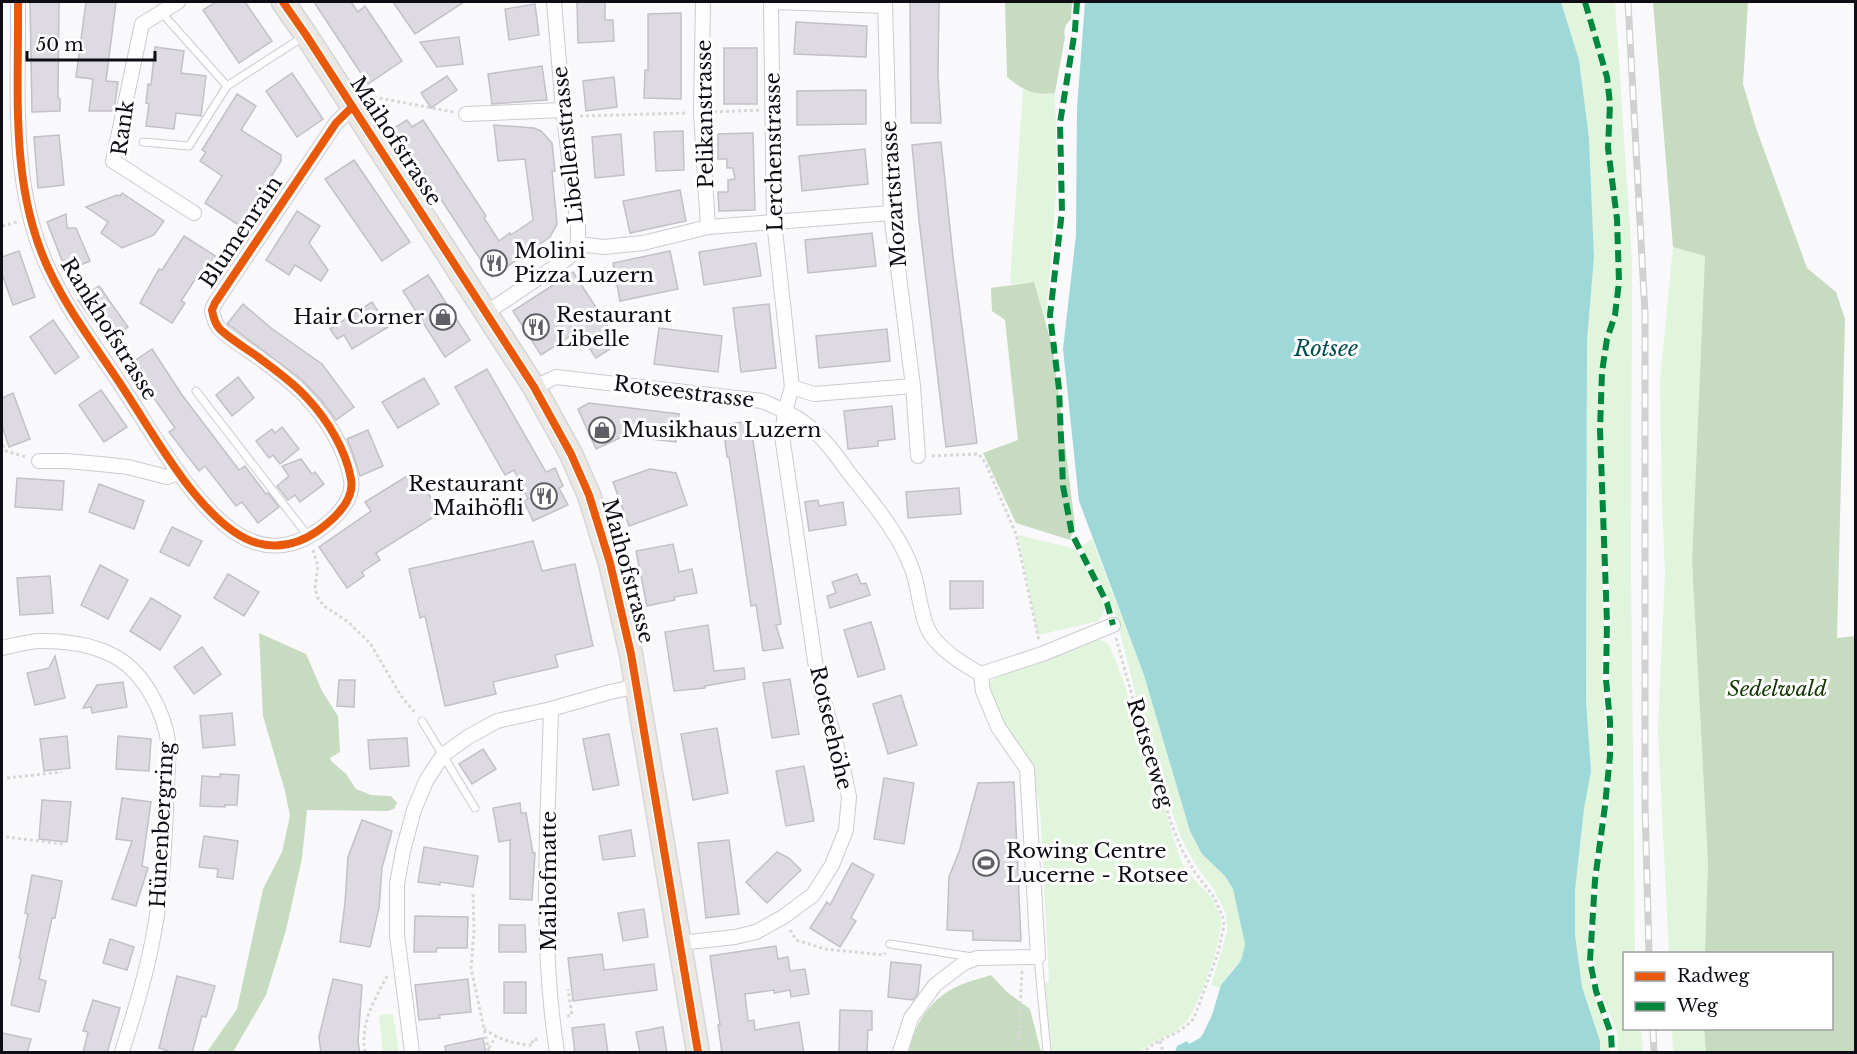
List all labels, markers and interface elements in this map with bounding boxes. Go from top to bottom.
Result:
scale bar [27,24,154,62]
text: 50 m [36,34,84,56]
street label: Pelikanstrasse [691,39,719,189]
street label: Libellenstrasse [547,65,589,225]
street label: Maihofstrasse [345,72,447,210]
street label: Lerchenstrasse [760,72,788,232]
street label: Rank [106,99,140,157]
street label: Mozartstrasse [876,120,912,268]
street label: Blumenrain [194,171,288,293]
place label: Molini Pizza Luzern [514,238,654,288]
restaurant icon: Molini Pizza Luzern [479,248,509,278]
street label: Rankhofstrasse [55,253,163,405]
shop icon: Hair Corner [428,302,458,332]
place label: Restaurant Libelle [556,302,672,352]
place label: Hair Corner [293,304,424,330]
restaurant icon: Restaurant Libelle [521,312,551,342]
water label: Rotsee [1293,335,1358,362]
street label: Rotseestrasse [612,370,756,414]
shop icon: Musikhaus Luzern [587,415,617,445]
place label: Musikhaus Luzern [622,417,821,443]
place label: Restaurant Maihöfli [408,471,524,521]
restaurant icon: Restaurant Maihöfli [529,481,559,511]
street label: Maihofstrasse [596,496,660,646]
street label: Rotseehöhe [804,664,858,792]
park label: Sedelwald [1727,676,1827,702]
street label: Rotseeweg [1121,695,1179,811]
street label: Hünenbergring [145,741,179,909]
street label: Maihofmatte [536,811,562,951]
place label: Rowing Centre Lucerne - Rotsee [1006,838,1189,888]
sports icon: Rowing Centre Lucerne - Rotsee [971,848,1001,878]
legend [1623,952,1833,1030]
text: Radweg [1677,965,1750,987]
text: Weg [1676,995,1718,1017]

